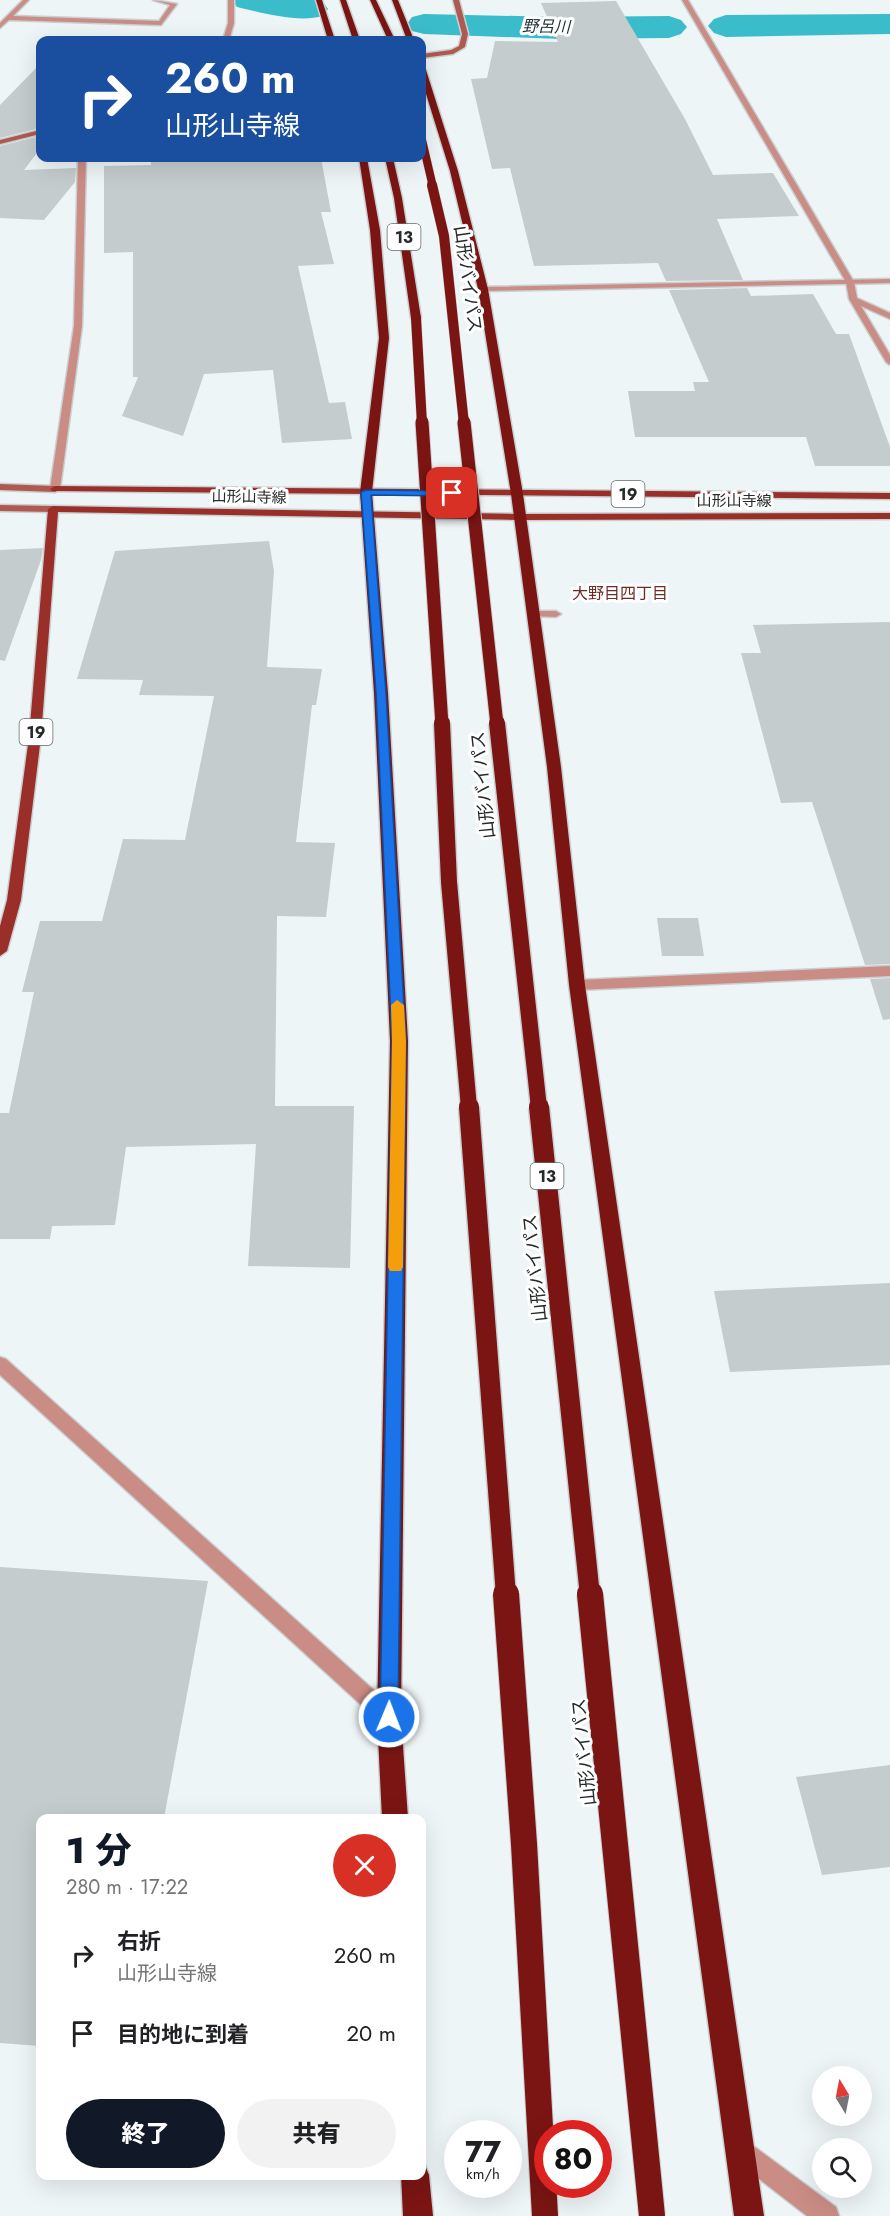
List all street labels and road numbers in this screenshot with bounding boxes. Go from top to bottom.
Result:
road number: 13 [388,224,420,250]
street label: 山形バイパス [448,224,488,334]
road number: 19 [612,481,644,507]
street label: 山形山寺線 [211,485,287,509]
street label: 山形山寺線 [696,490,772,512]
road number: 19 [20,719,52,745]
street label: 山形バイパス [464,730,502,840]
road number: 13 [530,1163,564,1189]
street label: 山形バイパス [516,1213,554,1323]
street label: 山形バイパス [565,1697,603,1807]

